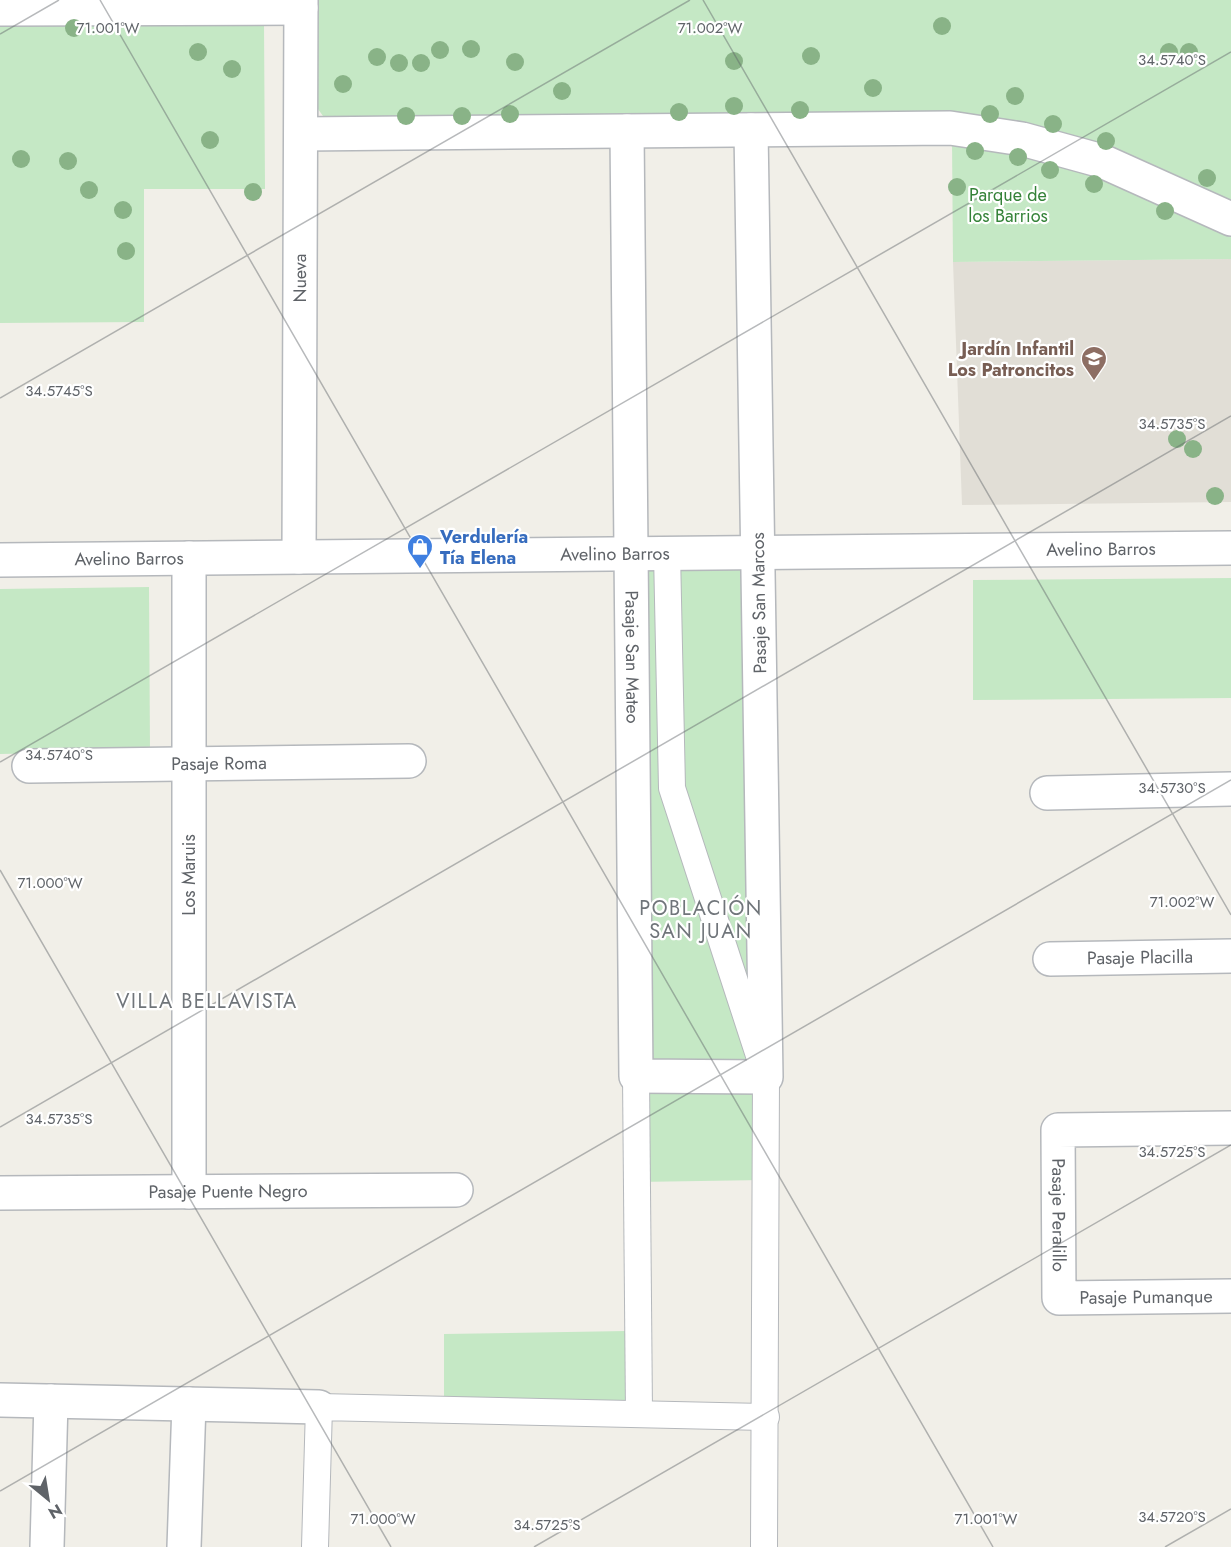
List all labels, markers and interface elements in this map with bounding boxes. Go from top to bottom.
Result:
text: 71.001°W [77,17,140,39]
text: 71.002°W [678,17,742,39]
text: 34.5740°S [1138,49,1206,71]
park label: Parque de los Barrios [968,182,1048,229]
street label: Nueva [287,253,313,303]
place label: Jardín Infantil Los Patroncitos [948,336,1074,383]
school or university icon: Jardín Infantil Los Patroncitos [1079,344,1109,382]
text: 34.5745°S [25,380,93,402]
text: 34.5735°S [1139,413,1205,435]
place label: Verdulería Tía Elena [439,524,528,571]
shop icon: Verdulería Tía Elena [405,532,435,570]
street label: Pasaje San Marcos [745,532,773,674]
street label: Avelino Barros [1046,536,1156,563]
street label: Avelino Barros [560,540,670,568]
street label: Avelino Barros [74,545,184,572]
street label: Pasaje San Mateo [618,590,646,724]
text: 34.5740°S [25,744,93,766]
street label: Pasaje Roma [171,750,267,777]
text: 34.5730°S [1138,777,1206,799]
street label: Los Maruis [176,834,202,916]
text: 71.000°W [17,872,83,894]
text: 71.002°W [1150,891,1214,913]
district label: POBLACIÓN SAN JUAN [639,894,763,946]
street label: Pasaje Placilla [1087,944,1193,971]
district label: VILLA BELLAVISTA [116,987,298,1016]
text: 34.5735°S [26,1108,92,1130]
text: 34.5725°S [1138,1141,1206,1163]
street label: Pasaje Peralillo [1045,1158,1072,1272]
street label: Pasaje Puente Negro [148,1178,308,1205]
street label: Pasaje Pumanque [1079,1283,1213,1311]
north arrow [18,1469,78,1529]
text: N [44,1498,67,1525]
text: 34.5720°S [1138,1506,1206,1528]
text: 71.000°W [350,1508,416,1530]
text: 71.001°W [955,1508,1018,1530]
text: 34.5725°S [513,1514,581,1536]

